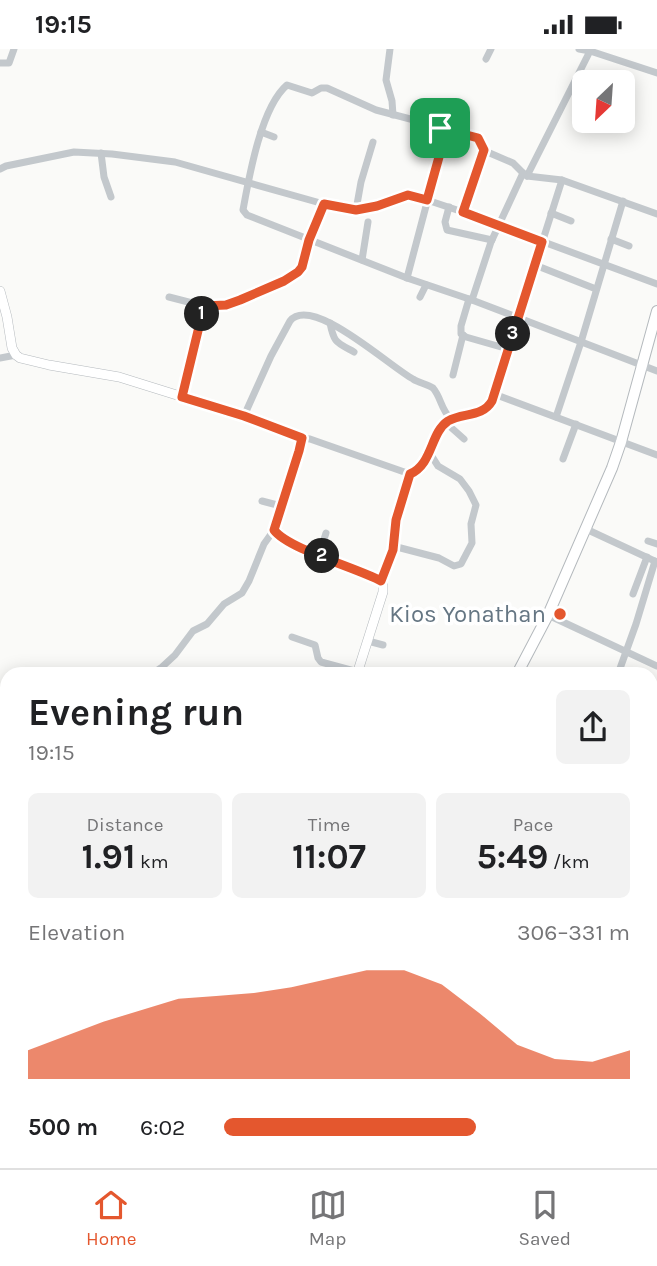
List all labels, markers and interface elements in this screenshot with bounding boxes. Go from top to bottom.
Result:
text: 19:15 [35,9,92,40]
north arrow [572,70,635,133]
map controls [572,70,635,133]
pin [410,98,470,158]
icon: arrive [421,109,459,147]
pin: 1 [184,296,220,331]
text: 1 [198,302,205,324]
pin: 3 [496,317,530,351]
text: 3 [507,322,518,344]
pin: 2 [304,539,340,573]
text: 2 [316,544,327,566]
place label: Kios Yonathan [389,600,546,628]
marker: Kios Yonathan [552,606,568,622]
text: Evening run [28,690,244,735]
button: share [556,690,630,764]
text: 19:15 [28,739,75,766]
text: Distance [87,814,163,836]
text: Time [308,814,350,836]
text: Pace [513,814,553,836]
text: 1.91 [82,836,135,877]
text: 11:07 [292,836,366,877]
text: 5:49 [476,836,548,877]
text: km [135,851,168,873]
text: /km [548,851,590,873]
text: Elevation [28,919,125,946]
text: 306–331 m [517,919,630,946]
text: 500 m [28,1114,98,1141]
text: 6:02 [140,1114,185,1141]
tab: Home [86,1186,137,1250]
tab: Map [309,1186,347,1250]
tab: Saved [519,1186,571,1250]

